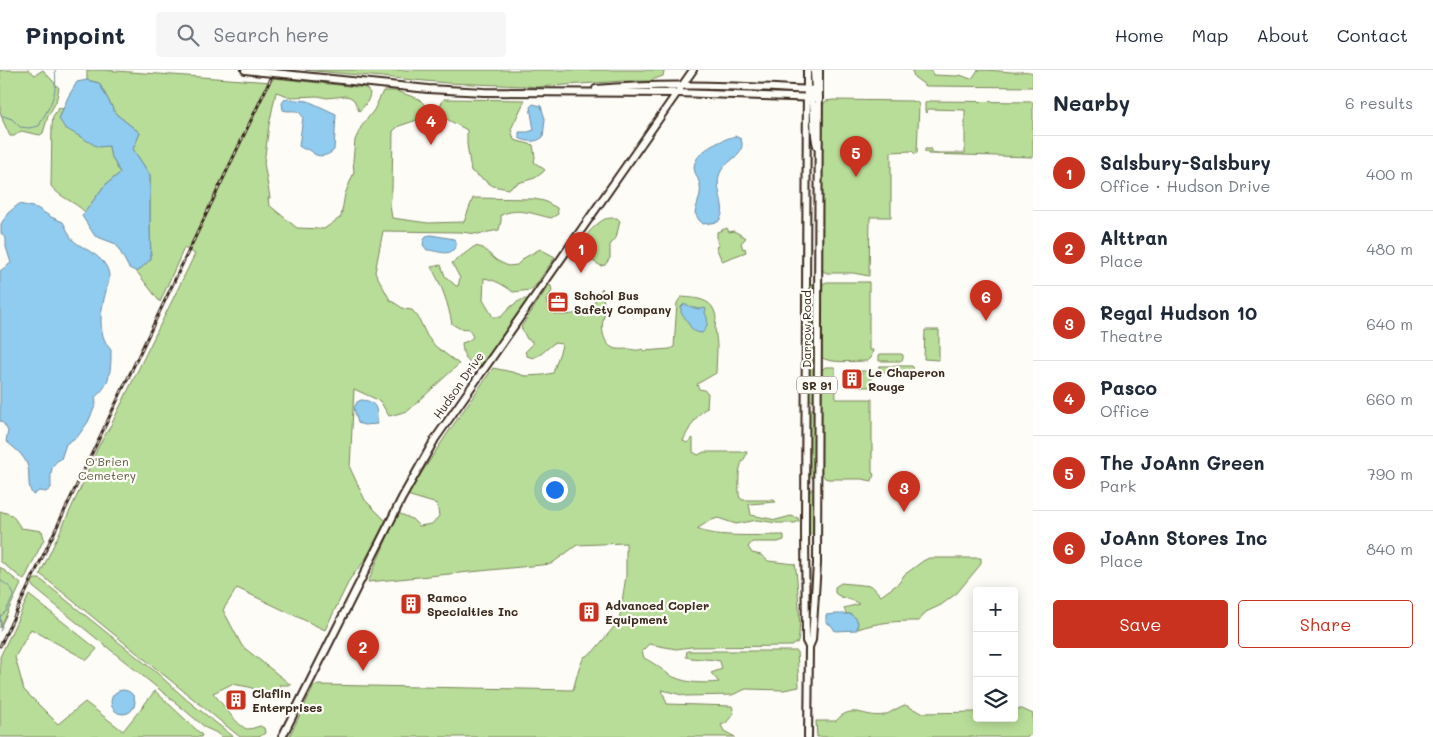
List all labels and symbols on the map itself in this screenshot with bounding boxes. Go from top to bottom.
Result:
pin: 4 [415,104,447,145]
pin: 5 [840,136,872,177]
pin: 1 [565,232,597,273]
pin: 6 [970,280,1002,321]
place label: School Bus Safety Company [574,287,672,317]
office icon: School Bus Safety Company [546,290,570,314]
street label: Darrow Road [798,290,814,368]
street label: Hudson Drive [429,349,487,421]
place label: Le Chaperon Rouge [868,364,945,394]
building icon: Le Chaperon Rouge [840,367,864,391]
road number: SR 91 [797,376,837,394]
park label: O'Brien Cemetery [78,453,136,483]
pin: 3 [888,471,920,512]
your location [542,477,568,503]
place label: Ramco Specialties Inc [427,589,518,619]
building icon: Ramco Specialties Inc [399,592,423,616]
place label: Advanced Copier Equipment [605,597,709,627]
building icon: Advanced Copier Equipment [577,600,601,624]
pin: 2 [347,630,379,671]
place label: Claflin Enterprises [252,685,322,715]
building icon: Claflin Enterprises [224,688,248,712]

